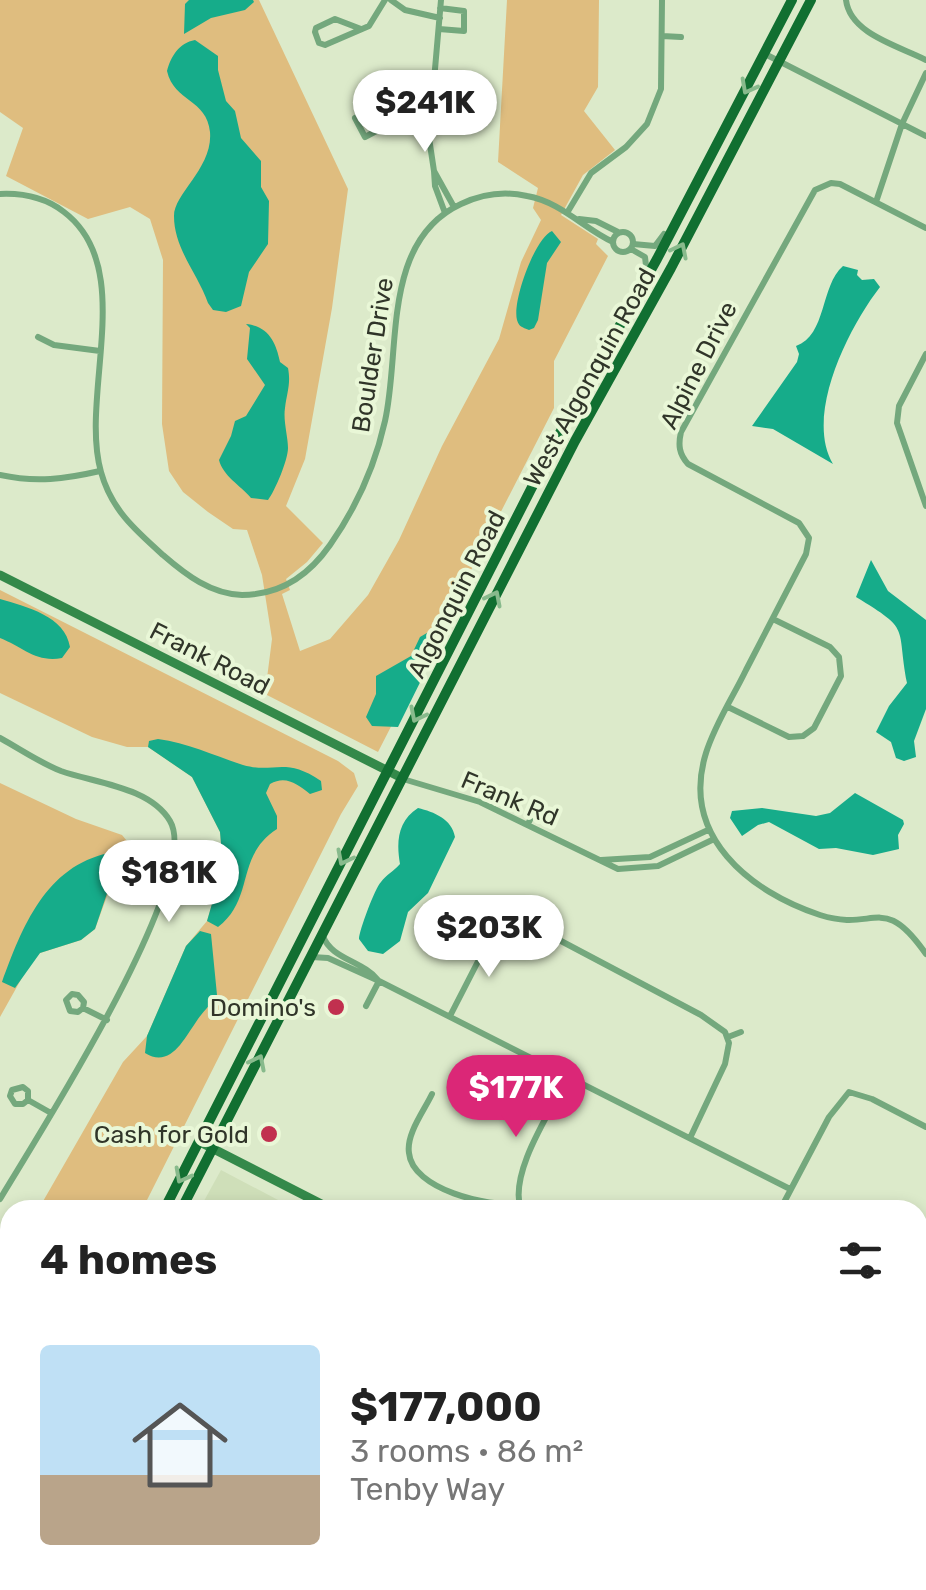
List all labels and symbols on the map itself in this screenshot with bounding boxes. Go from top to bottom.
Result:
pin: $241K [355,70,495,155]
one-way arrow [741,76,760,94]
one-way arrow [668,242,687,260]
street label: West Algonquin Road [517,263,662,492]
street label: Boulder Drive [346,276,399,435]
street label: Alpine Drive [654,297,743,434]
street label: Algonquin Road [402,506,511,683]
one-way arrow [482,590,501,608]
street label: Frank Road [145,616,275,701]
one-way arrow [409,705,429,723]
street label: Frank Rd [457,765,563,832]
pin: $181K [99,840,239,925]
one-way arrow [337,848,356,866]
pin: $203K [419,895,559,980]
place label: Domino's [210,993,316,1022]
marker: Domino's [325,996,347,1018]
one-way arrow [246,1054,265,1072]
pin: $177K [446,1055,586,1140]
place label: Cash for Gold [94,1120,249,1149]
marker: Cash for Gold [258,1123,280,1145]
one-way arrow [175,1165,194,1183]

